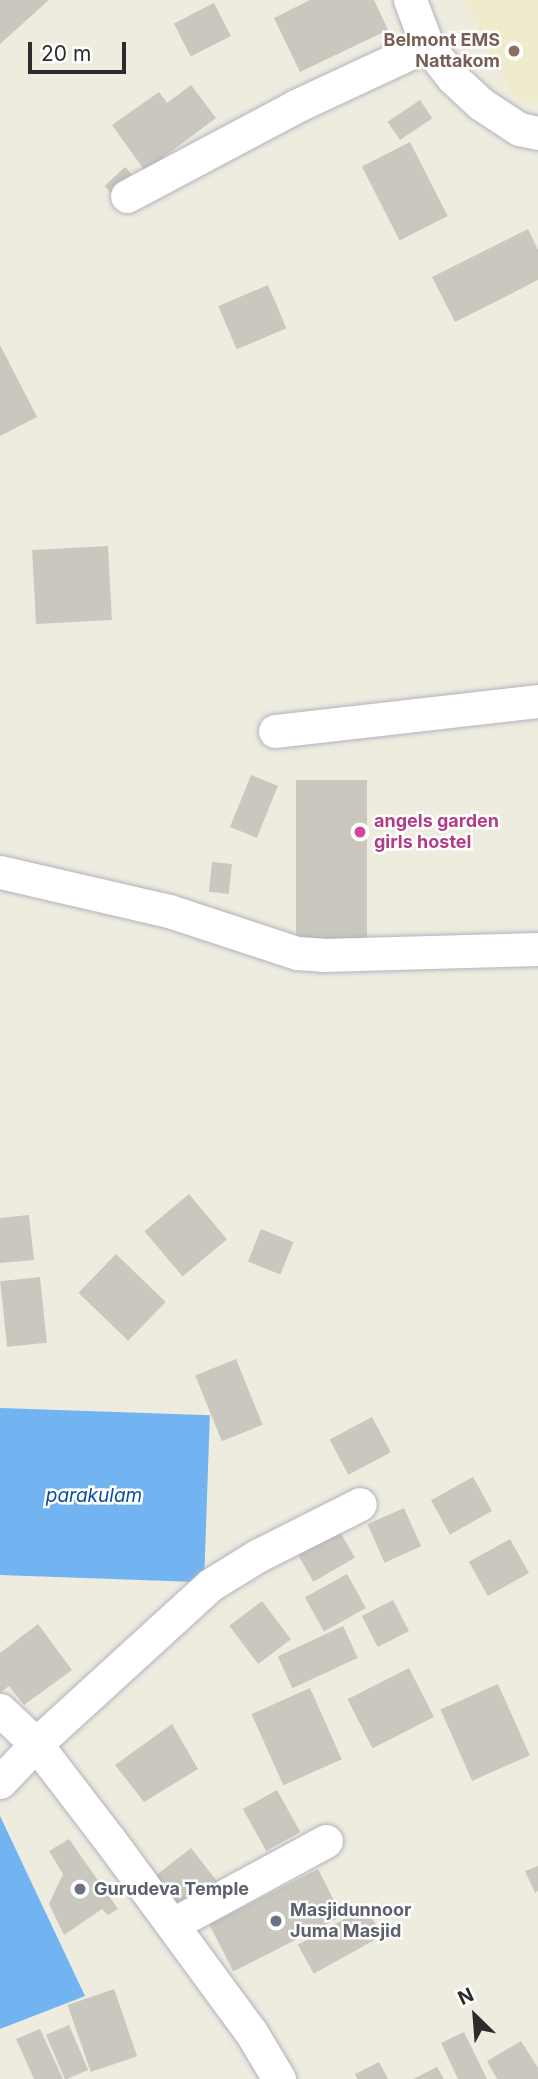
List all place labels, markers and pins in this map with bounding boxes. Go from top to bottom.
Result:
place label: Belmont EMS Nattakom [383,30,500,72]
marker: Belmont EMS Nattakom [506,43,522,59]
place label: angels garden girls hostel [374,811,499,854]
marker: angels garden girls hostel [352,824,368,840]
place label: Gurudeva Temple [94,1878,249,1900]
marker: Gurudeva Temple [72,1881,88,1897]
place label: Masjidunnoor Juma Masjid [290,1900,411,1942]
marker: Masjidunnoor Juma Masjid [268,1913,284,1929]

